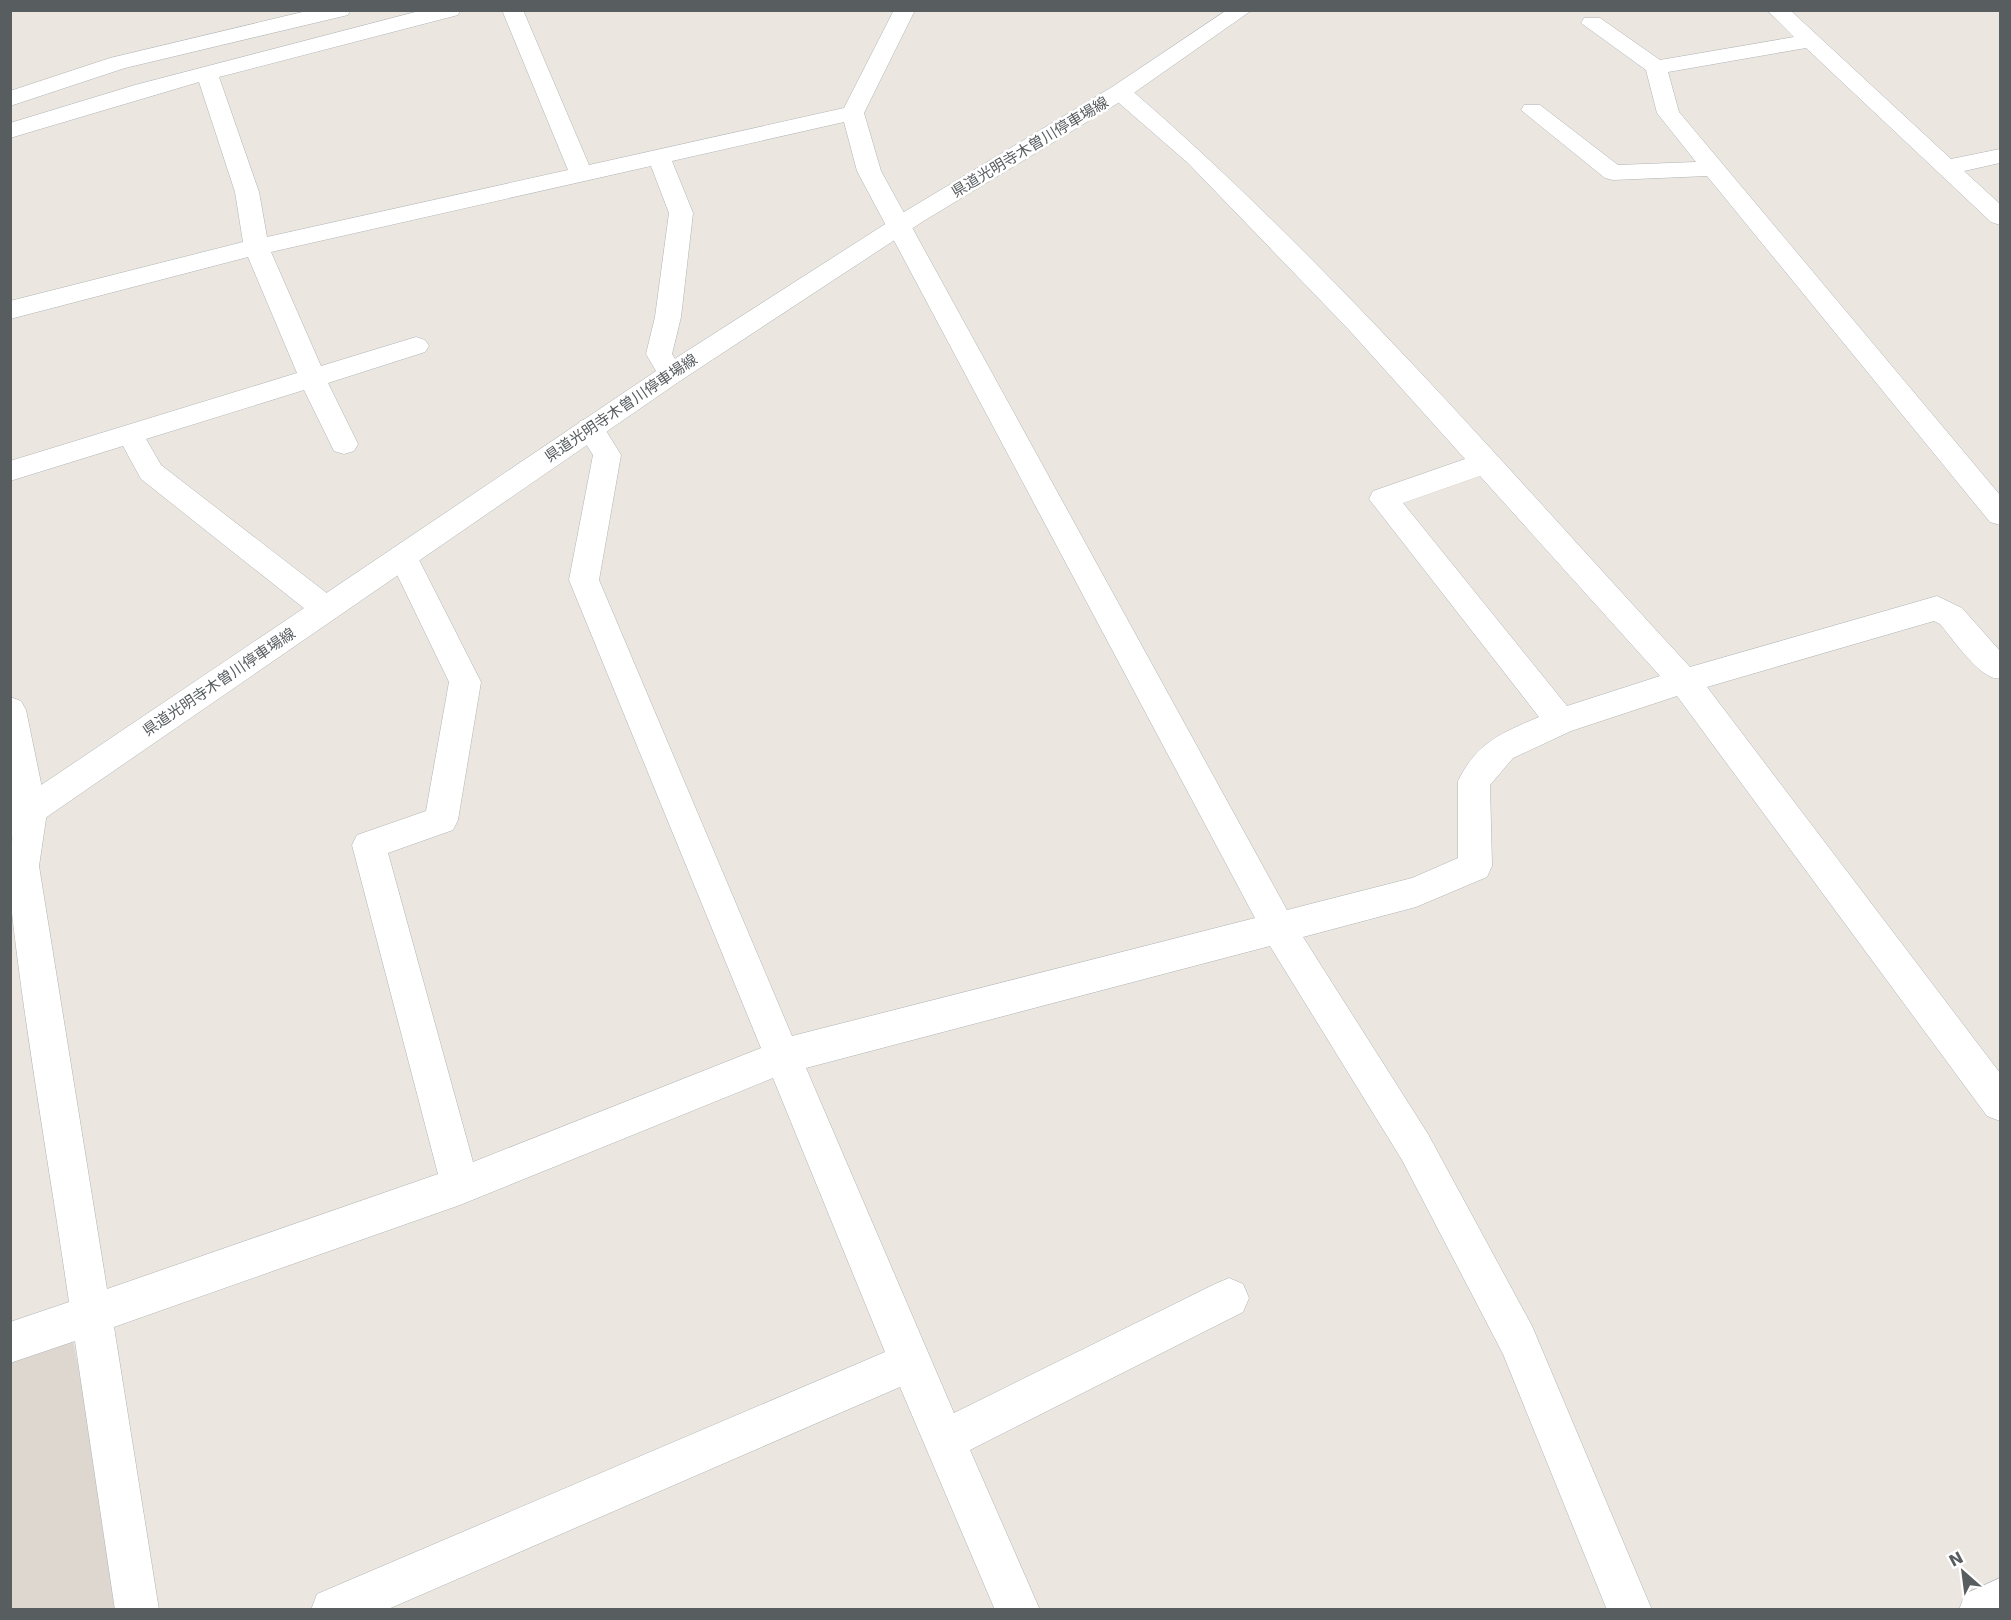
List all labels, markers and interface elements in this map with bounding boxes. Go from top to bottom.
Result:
street label: 県道光明寺木曽川停車場線 [948,93,1112,201]
street label: 県道光明寺木曽川停車場線 [541,350,701,466]
street label: 県道光明寺木曽川停車場線 [139,624,299,740]
north arrow [1933,1542,1993,1602]
text: N [1946,1548,1967,1571]

